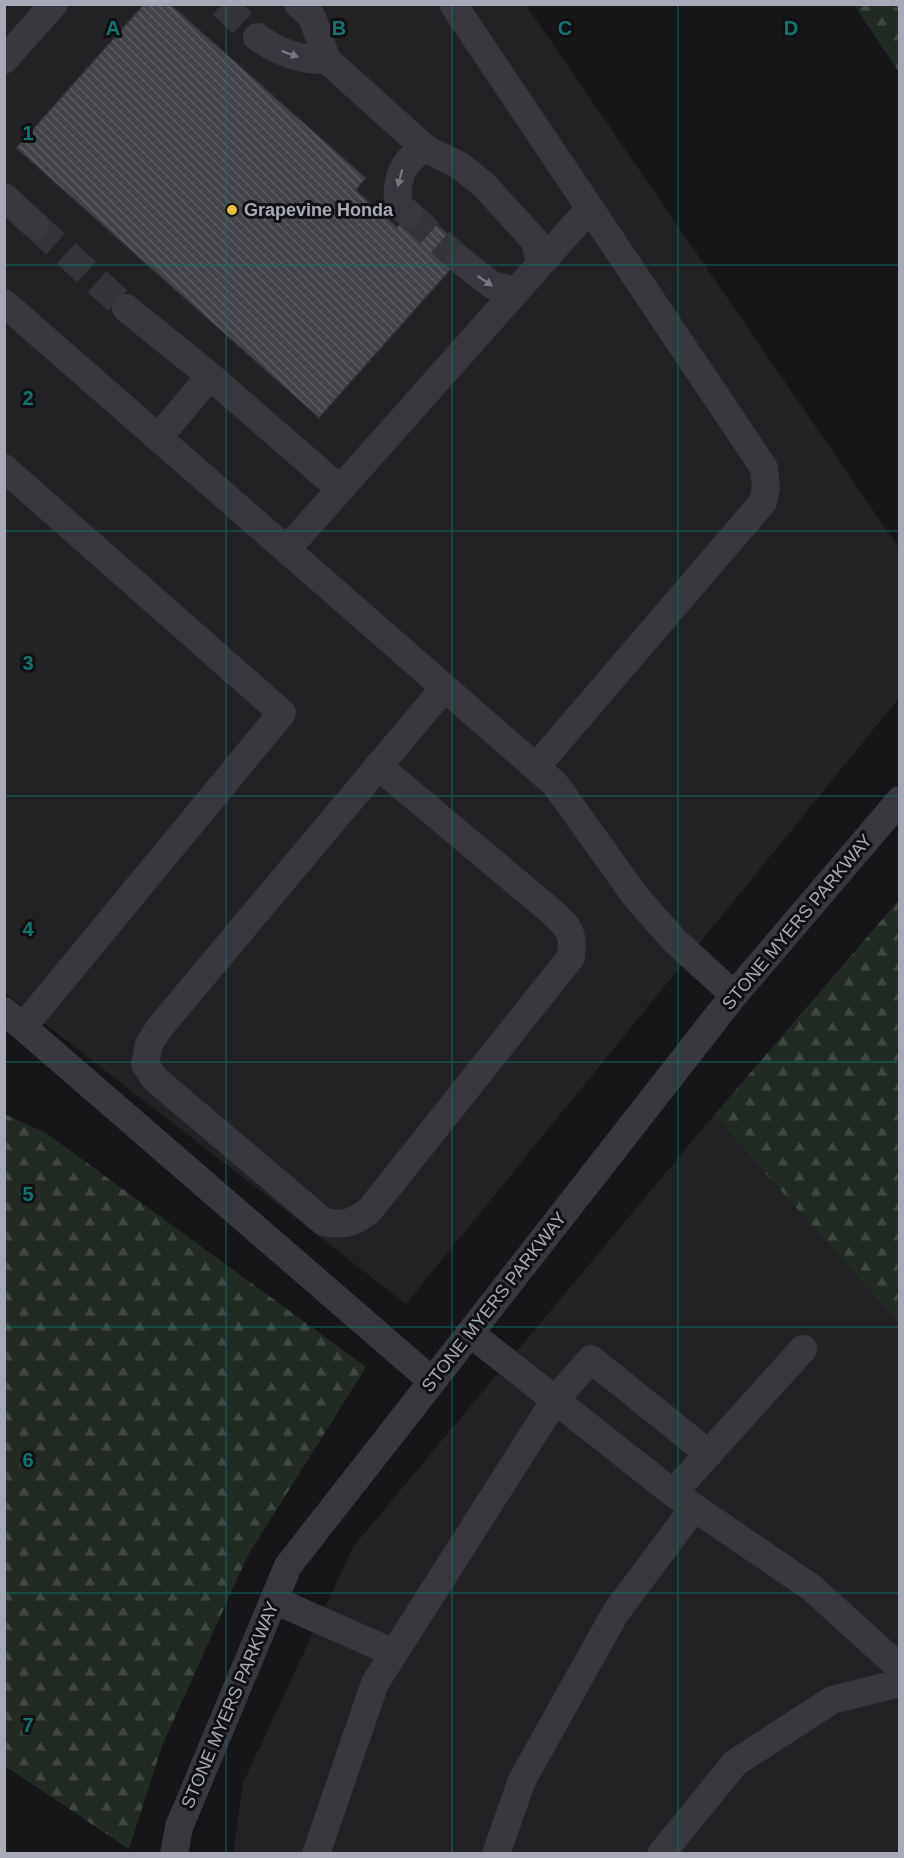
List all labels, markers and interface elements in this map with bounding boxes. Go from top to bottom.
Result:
text: A [106,17,120,39]
text: B [332,17,346,39]
text: C [558,17,572,39]
text: D [784,17,798,39]
one-way arrow [281,49,299,59]
text: 1 [22,122,34,144]
one-way arrow [395,169,405,187]
place label: Grapevine Honda [244,200,394,220]
marker: Grapevine Honda [225,203,239,217]
one-way arrow [477,275,494,286]
text: 2 [22,387,34,409]
text: 3 [22,652,34,674]
street label: STONE MYERS PARKWAY [718,830,876,1014]
text: 4 [22,918,34,940]
text: 5 [22,1183,34,1205]
street label: STONE MYERS PARKWAY [418,1208,570,1396]
text: 6 [22,1449,34,1471]
street label: STONE MYERS PARKWAY [177,1599,283,1811]
text: 7 [22,1714,34,1736]

